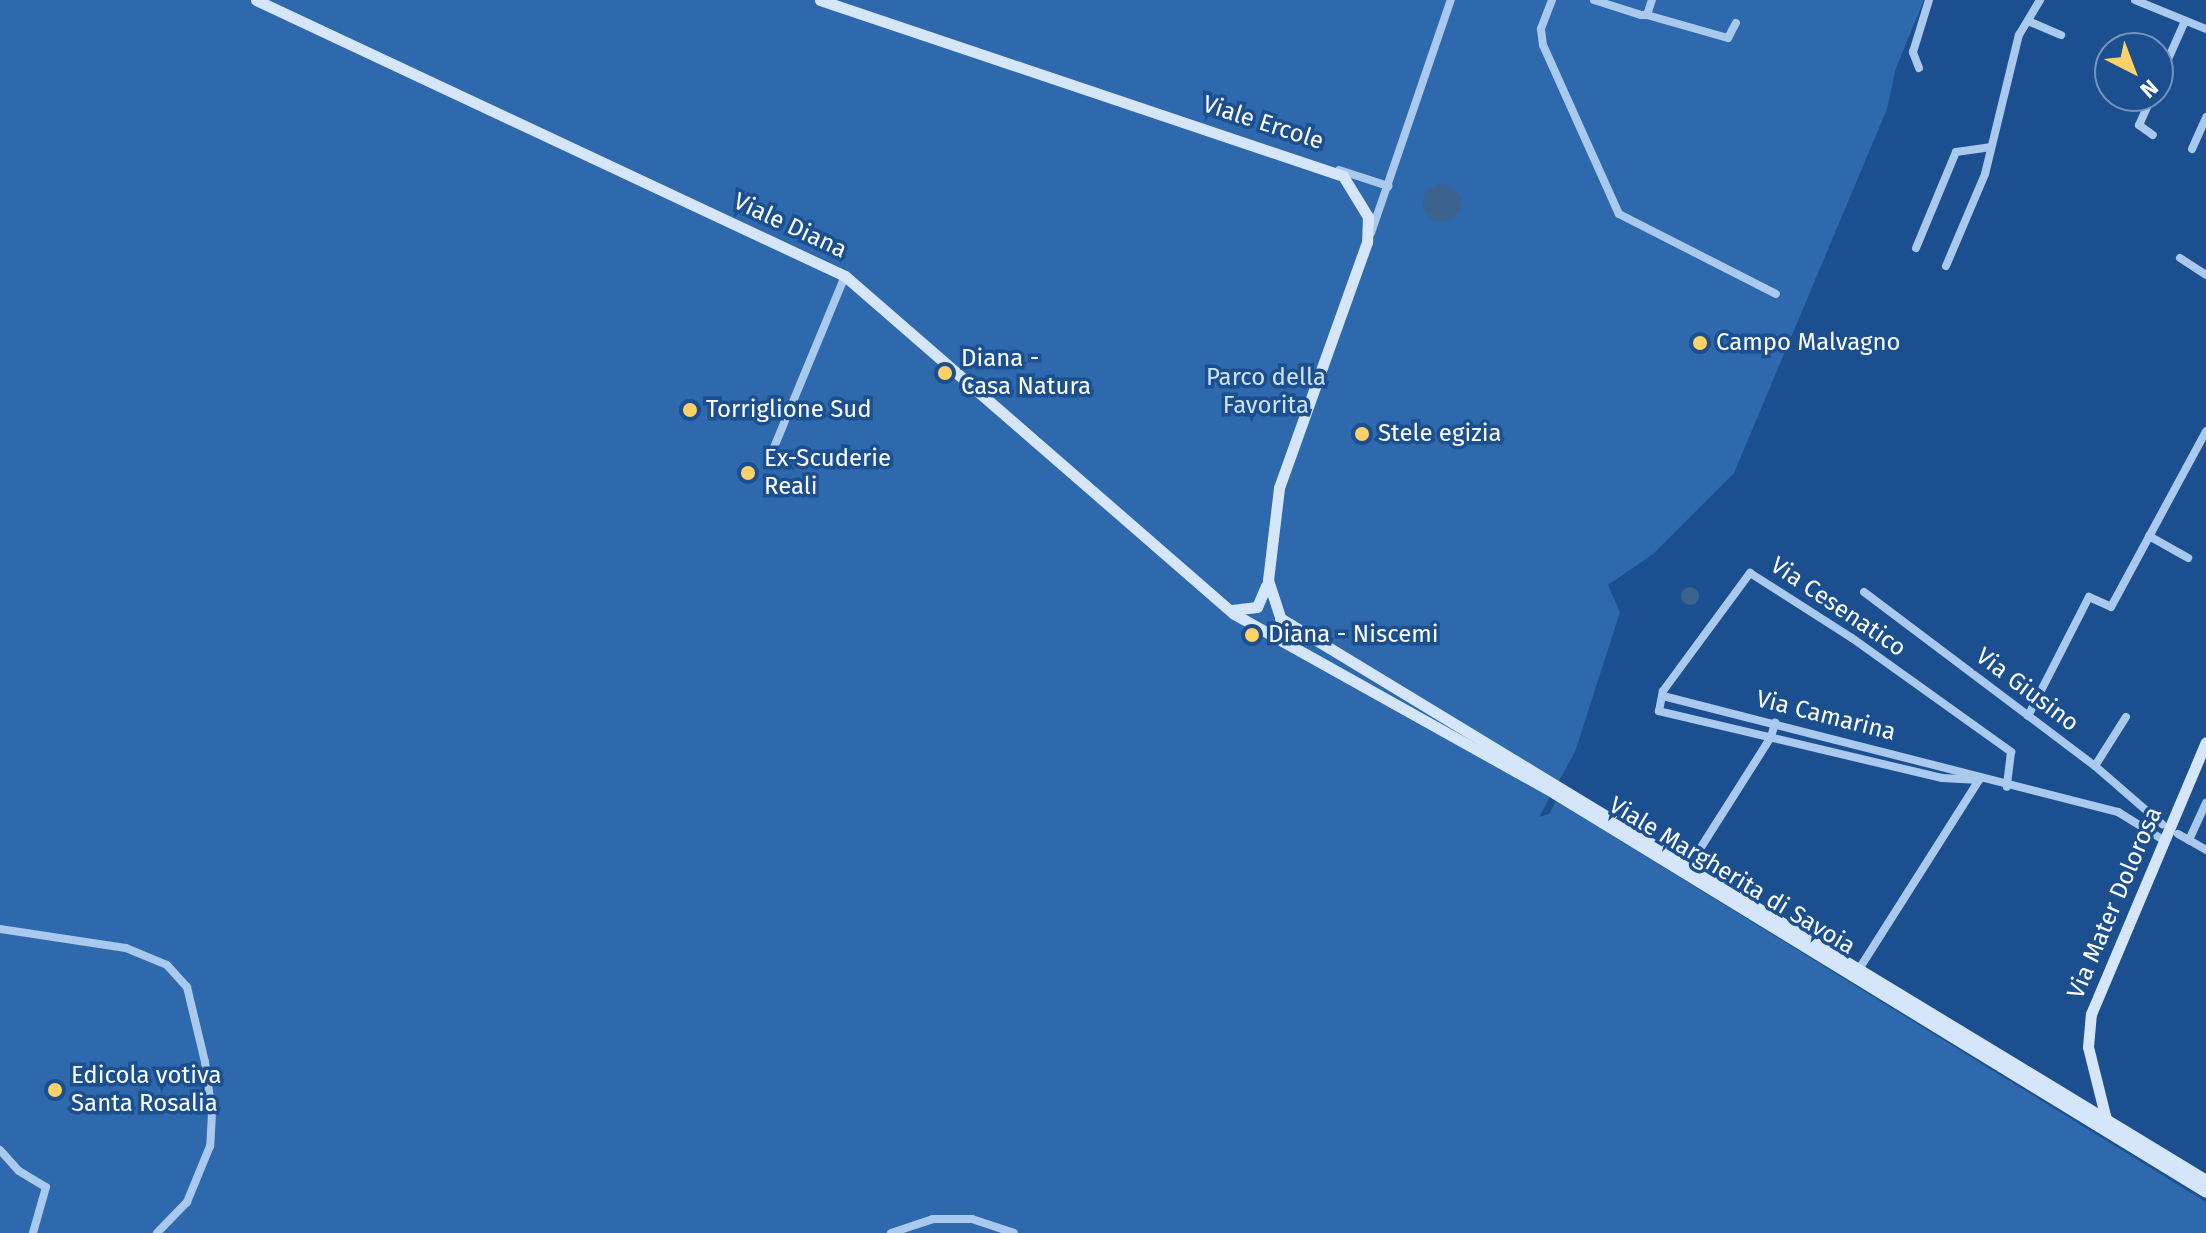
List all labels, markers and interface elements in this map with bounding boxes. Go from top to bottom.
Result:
north arrow [2094,32,2174,112]
text: N [2135,74,2164,104]
street label: Viale Ercole [1199,90,1327,156]
street label: Viale Diana [729,187,851,265]
place label: Campo Malvagno [1716,329,1901,357]
marker: Campo Malvagno [1691,334,1709,352]
place label: Diana - Casa Natura [961,345,1091,401]
marker: Diana - Casa Natura [936,364,954,382]
park label: Parco della Favorita [1206,364,1326,420]
place label: Torriglione Sud [706,396,872,424]
marker: Torriglione Sud [681,401,699,419]
place label: Stele egizia [1378,420,1501,448]
marker: Stele egizia [1353,425,1371,443]
place label: Ex-Scuderie Reali [764,445,891,501]
marker: Ex-Scuderie Reali [739,464,757,482]
street label: Via Cesenatico [1765,551,1911,663]
place label: Diana - Niscemi [1268,621,1439,649]
marker: Diana - Niscemi [1243,626,1261,644]
street label: Via Giusino [1970,642,2084,738]
street label: Via Camarina [1753,685,1899,747]
street label: Viale Margherita di Savoia [1604,791,1860,961]
street label: Via Mater Dolorosa [2062,803,2168,1003]
place label: Edicola votiva Santa Rosalia [71,1062,221,1118]
marker: Edicola votiva Santa Rosalia [46,1081,64,1099]

